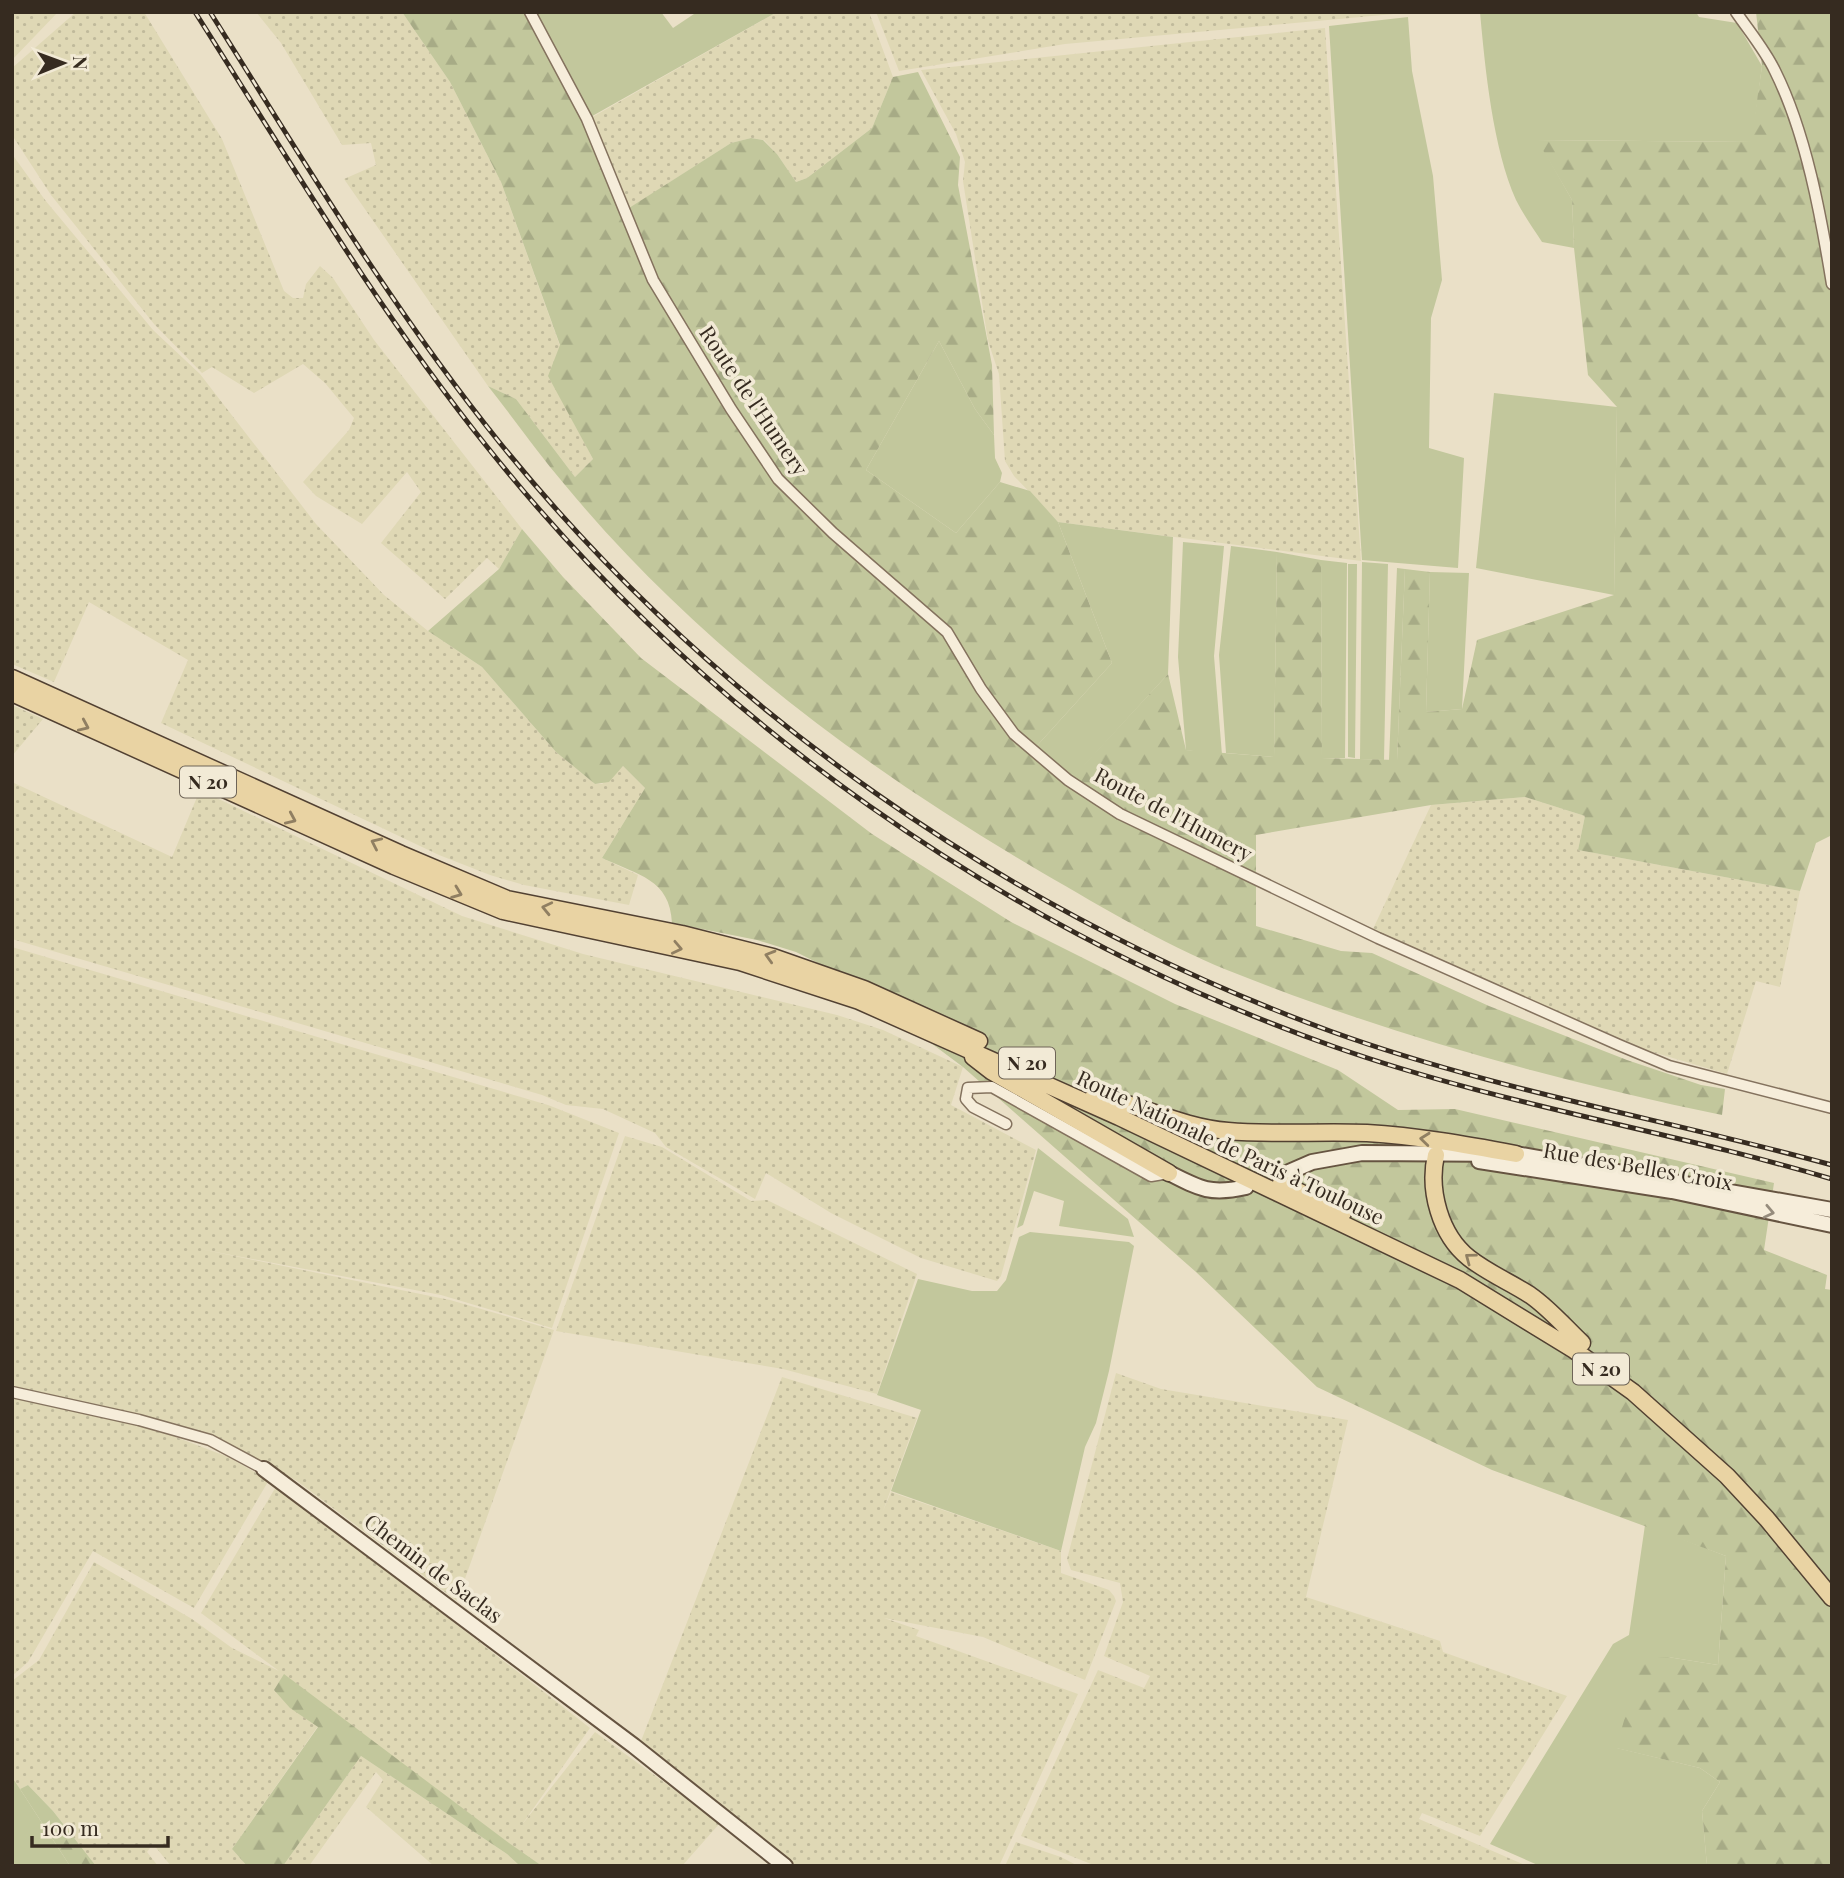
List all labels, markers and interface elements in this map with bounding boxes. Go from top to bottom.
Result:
north arrow [28,28,98,98]
text: N [68,56,94,70]
street label: Route de l'Humery [694,319,815,481]
one-way arrow [77,718,89,732]
street label: Route de l'Humery [1090,760,1258,867]
road number: N 20 [180,766,236,797]
one-way arrow [284,811,297,825]
one-way arrow [371,837,384,851]
one-way arrow [451,885,463,899]
one-way arrow [541,902,553,917]
one-way arrow [671,939,683,954]
one-way arrow [764,950,776,964]
road number: N 20 [999,1048,1055,1078]
street label: Route Nationale de Paris à Toulouse [1073,1062,1389,1230]
one-way arrow [1419,1132,1430,1147]
street label: Rue des Belles Croix [1541,1135,1735,1195]
one-way arrow [1763,1204,1775,1218]
one-way arrow [1465,1253,1478,1266]
road number: N 20 [1573,1354,1629,1385]
street label: Chemin de Saclas [360,1506,509,1629]
scale bar [32,1804,168,1848]
text: 100 m [42,1813,99,1841]

